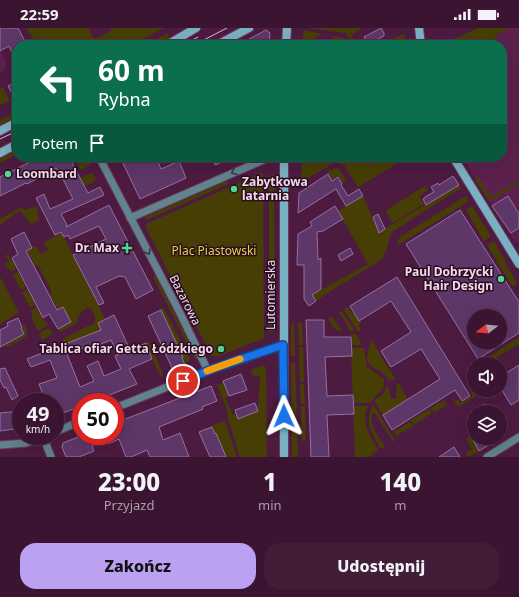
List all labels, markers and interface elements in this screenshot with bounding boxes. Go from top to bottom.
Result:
text: 22:59 [20,4,59,24]
text: 60 m [98,51,165,89]
icon: left [32,56,84,108]
text: Rybna [98,87,151,111]
icon: arrive [86,132,108,154]
text: Potem [32,133,78,153]
place label: Loombard [16,165,77,182]
one-way arrow [231,167,239,175]
marker: Loombard [3,169,13,179]
place label: Zabytkowa latarnia [242,173,308,204]
marker: Zabytkowa latarnia [229,184,239,194]
place label: Dr. Max [75,239,119,256]
park label: Plac Piastowski [172,242,256,259]
marker: Dr. Max [122,243,132,253]
one-way arrow [143,248,151,256]
street label: Lutomierska [262,260,279,330]
place label: Paul Dobrzycki Hair Design [405,263,493,294]
street label: Bazarowa [165,271,205,328]
marker: Paul Dobrzycki Hair Design [496,274,506,284]
north arrow [467,309,507,349]
map controls [467,309,507,445]
place label: Tablica ofiar Getta Łódzkiego [40,340,213,357]
marker: Tablica ofiar Getta Łódzkiego [216,344,226,354]
button: sound [467,357,507,397]
pin [166,364,200,398]
icon: arrive [172,370,194,392]
speed limit sign: 50 [72,393,124,445]
position arrow [263,395,305,437]
text: 49 [27,400,49,427]
button: layers [467,405,507,445]
text: km/h [26,422,50,436]
text: 23:00 [98,465,160,498]
text: 1 [263,465,277,498]
text: 140 [380,465,421,498]
text: Przyjazd [104,496,154,514]
text: min [258,496,282,514]
text: m [394,496,406,514]
button: Zakończ [20,543,256,589]
button: Udostępnij [264,543,499,589]

